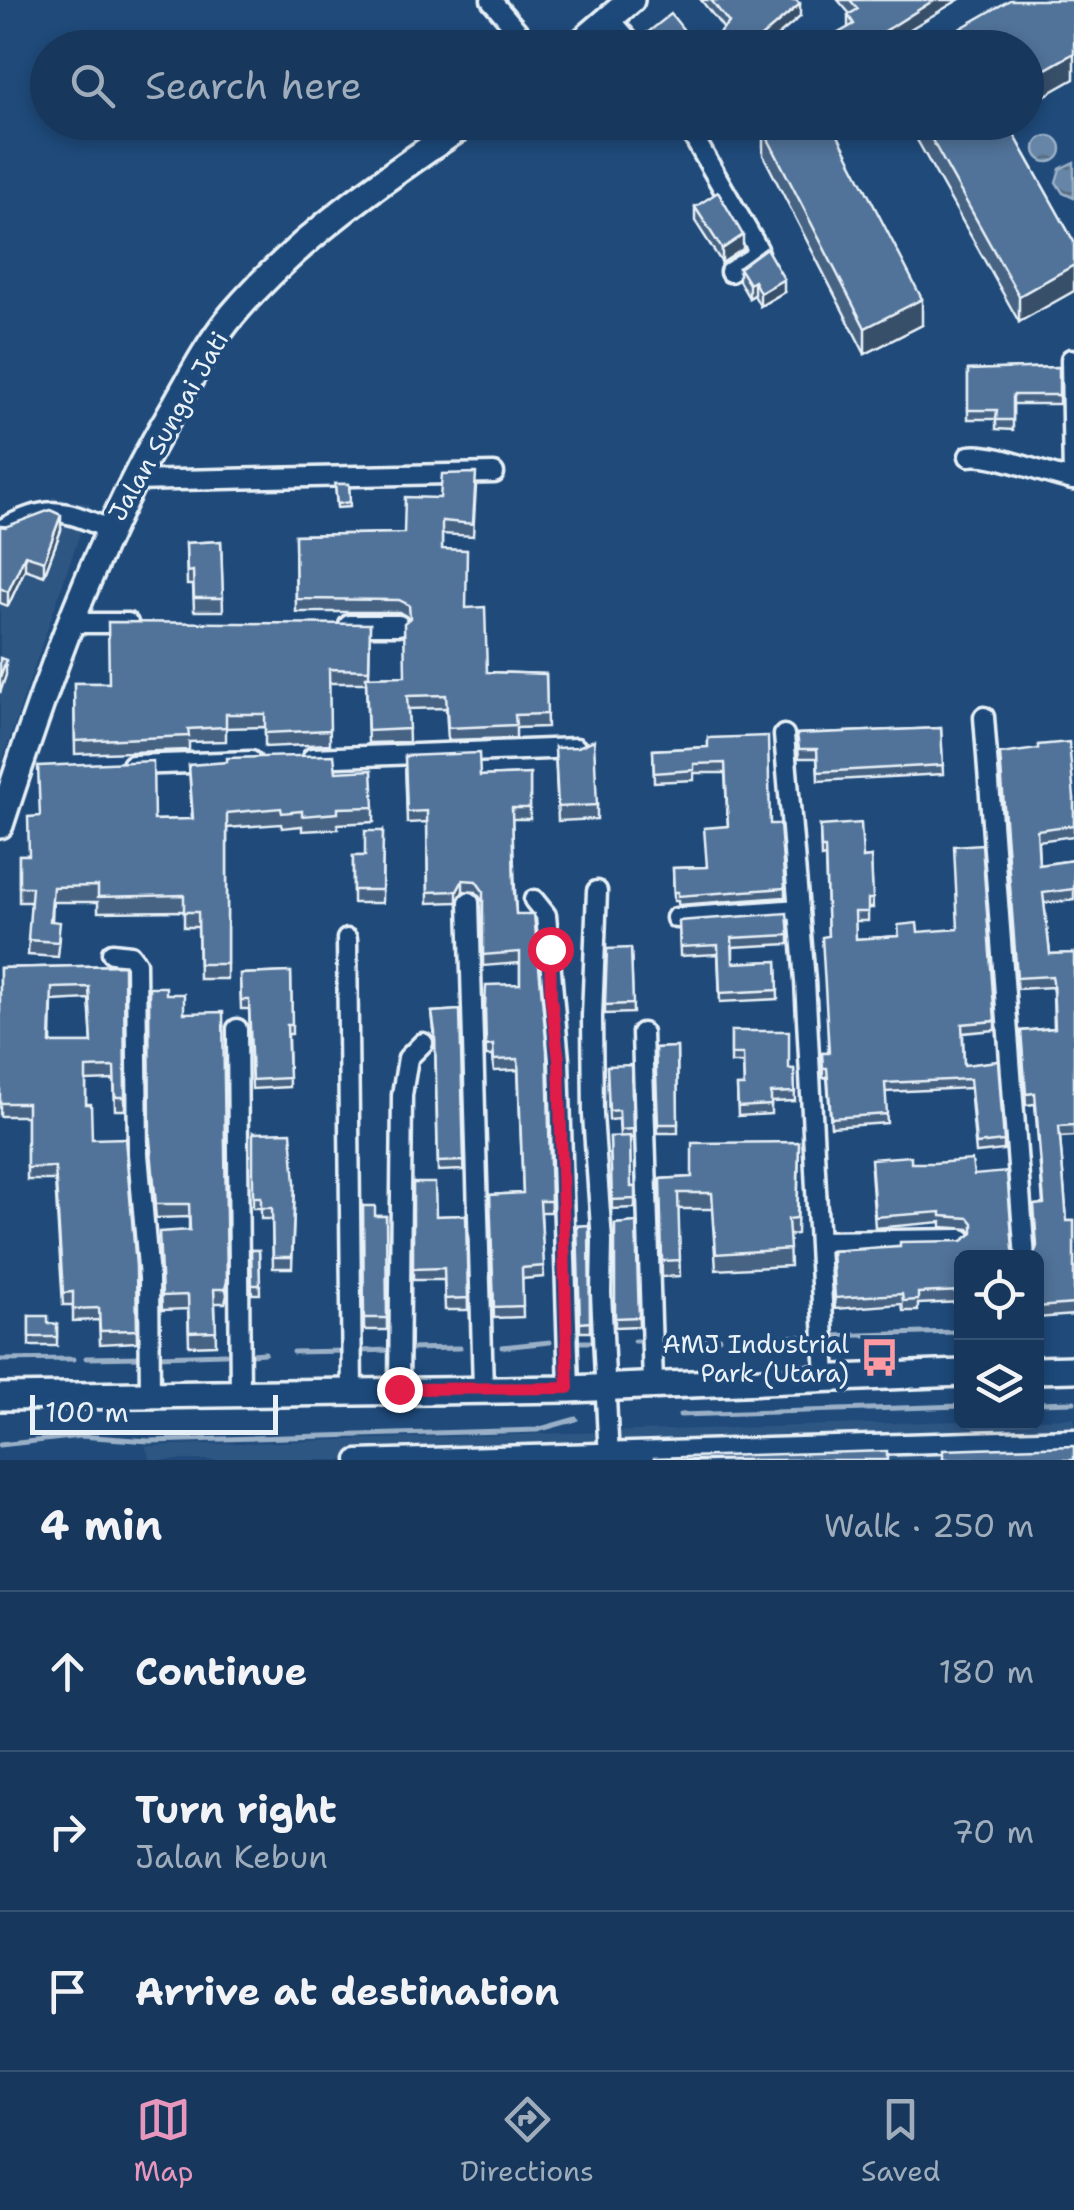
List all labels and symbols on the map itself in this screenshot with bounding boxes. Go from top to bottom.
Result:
street label: Jalan Sungai Jati [100,325,236,527]
route start [528,927,574,973]
place label: AMJ Industrial Park (Utara) [662,1327,849,1390]
bus stop icon: AMJ Industrial Park (Utara) [858,1337,900,1379]
route end [377,1367,423,1413]
scale bar [30,1390,278,1434]

